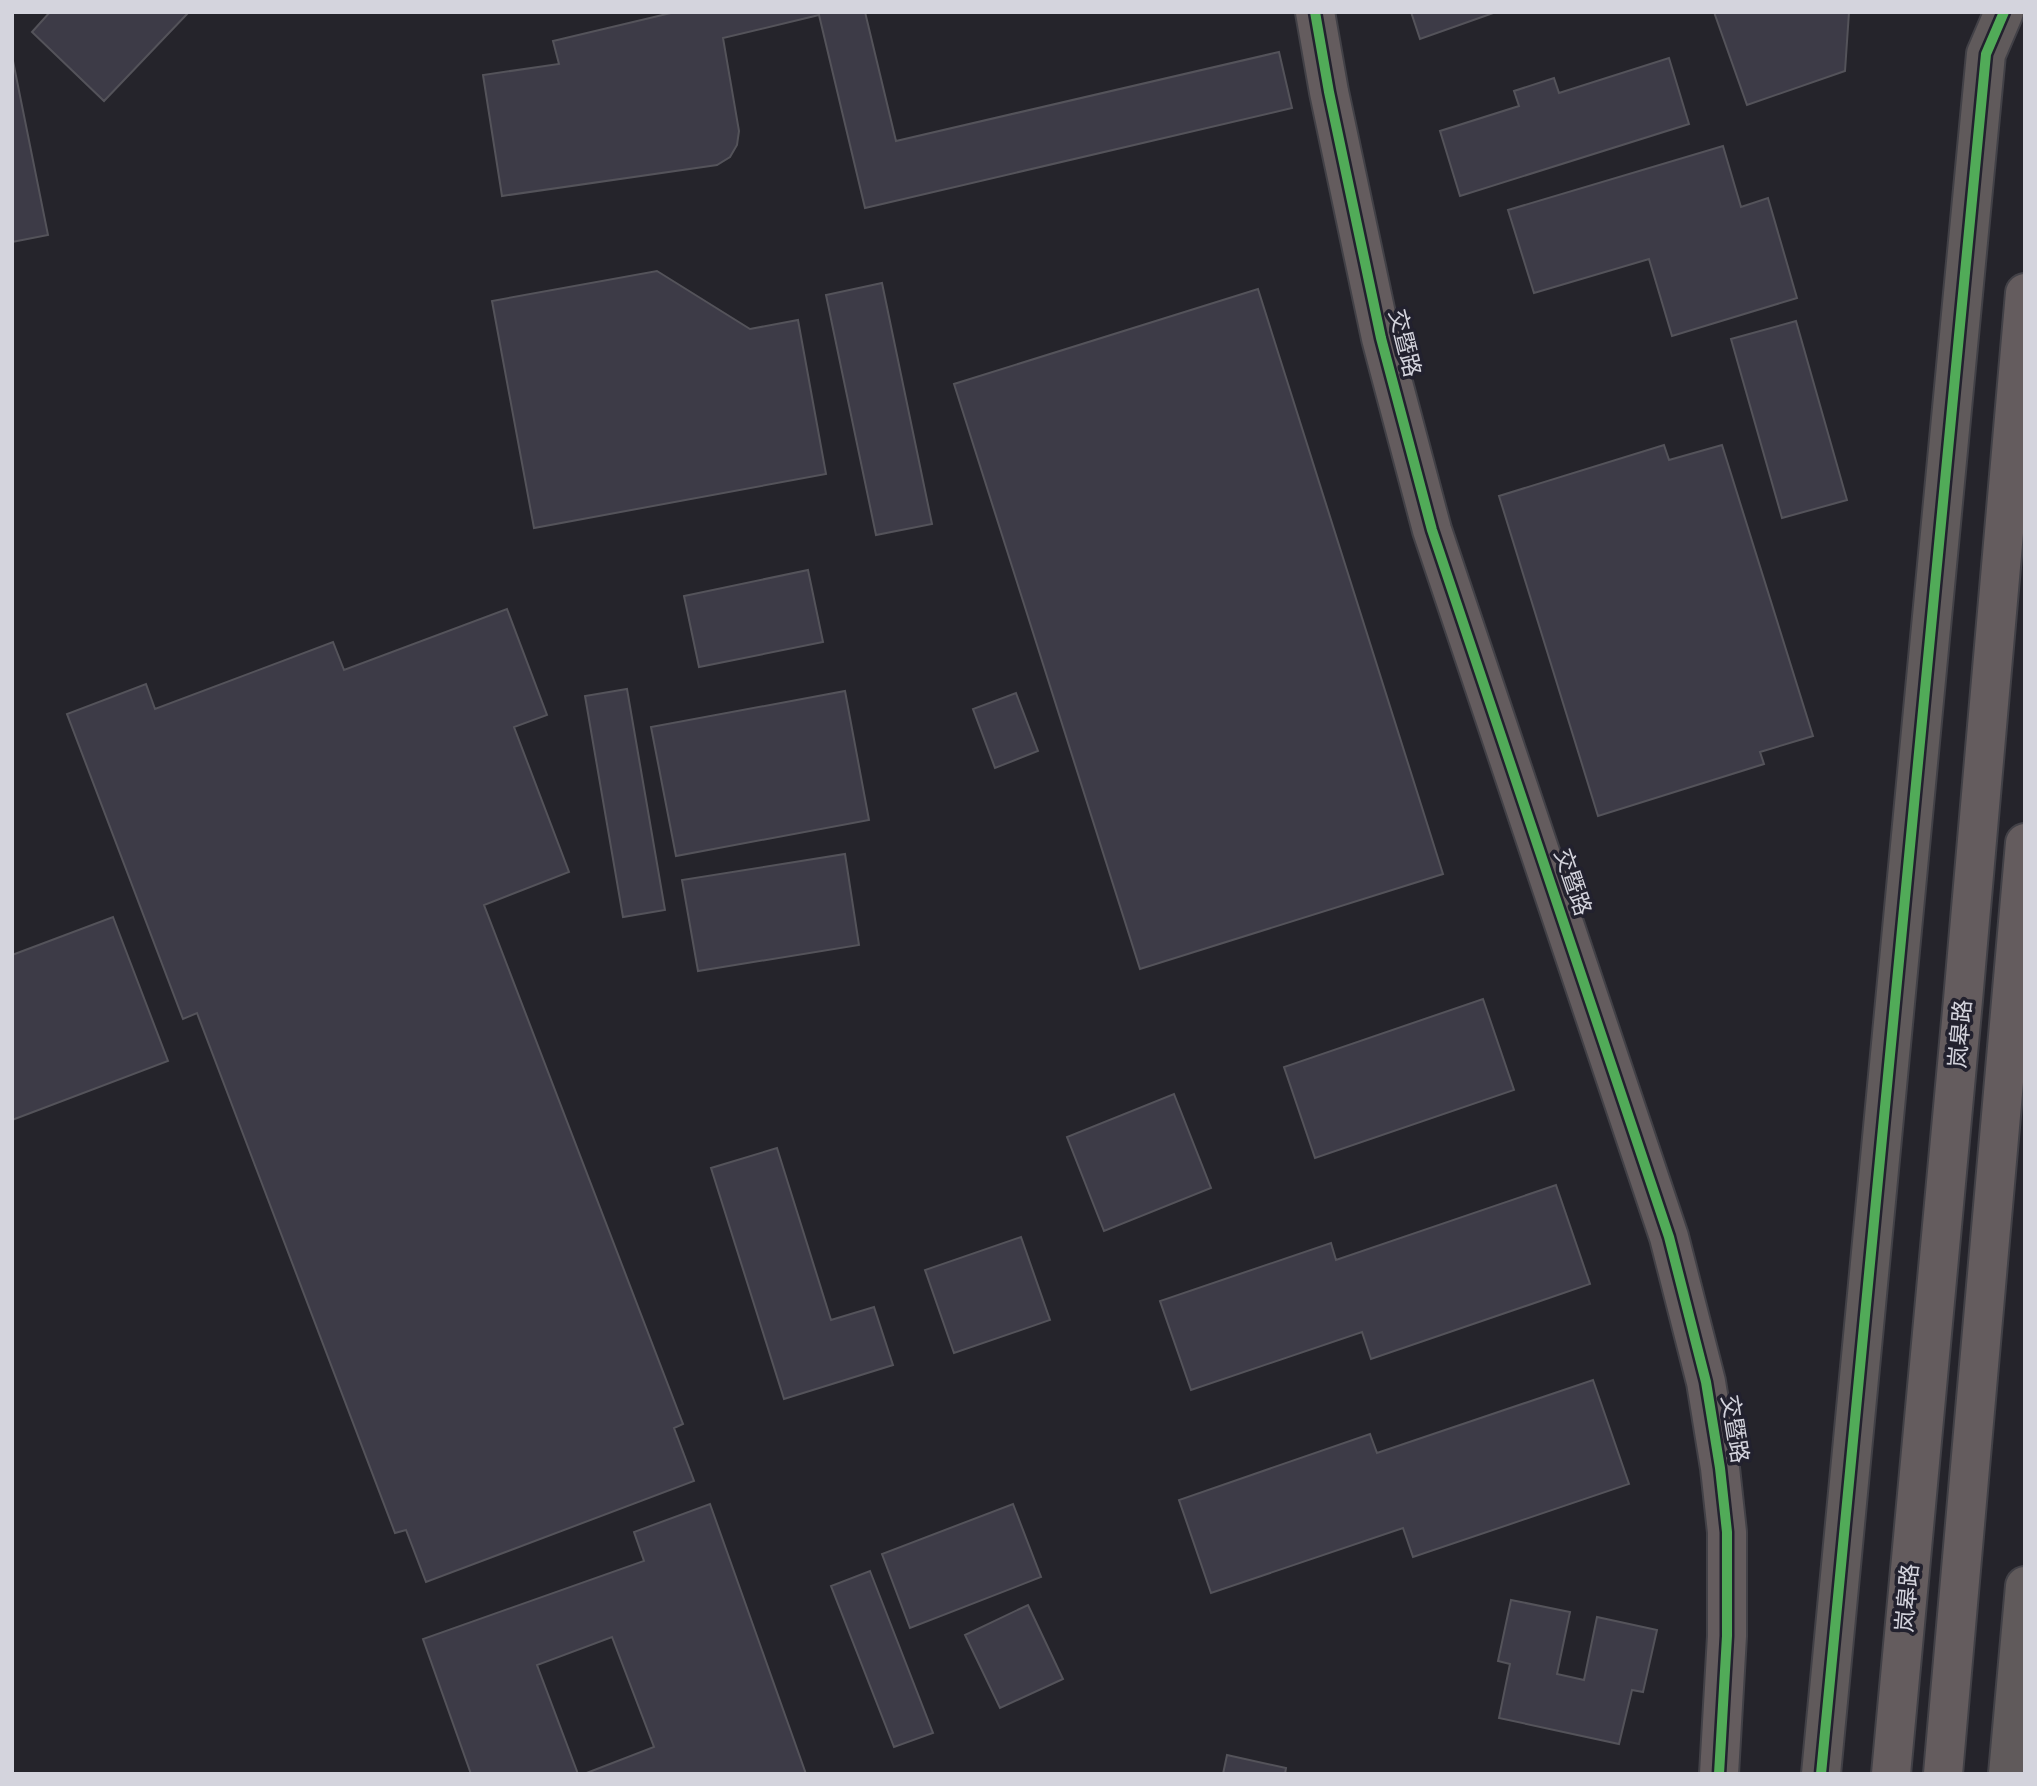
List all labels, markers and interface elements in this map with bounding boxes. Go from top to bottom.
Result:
street label: 交暨路 [1380,306,1429,381]
street label: 交暨路 [1546,844,1599,920]
street label: 岚皋路 [1941,998,1980,1070]
street label: 交暨路 [1713,1392,1756,1466]
street label: 岚皋路 [1888,1562,1927,1634]

